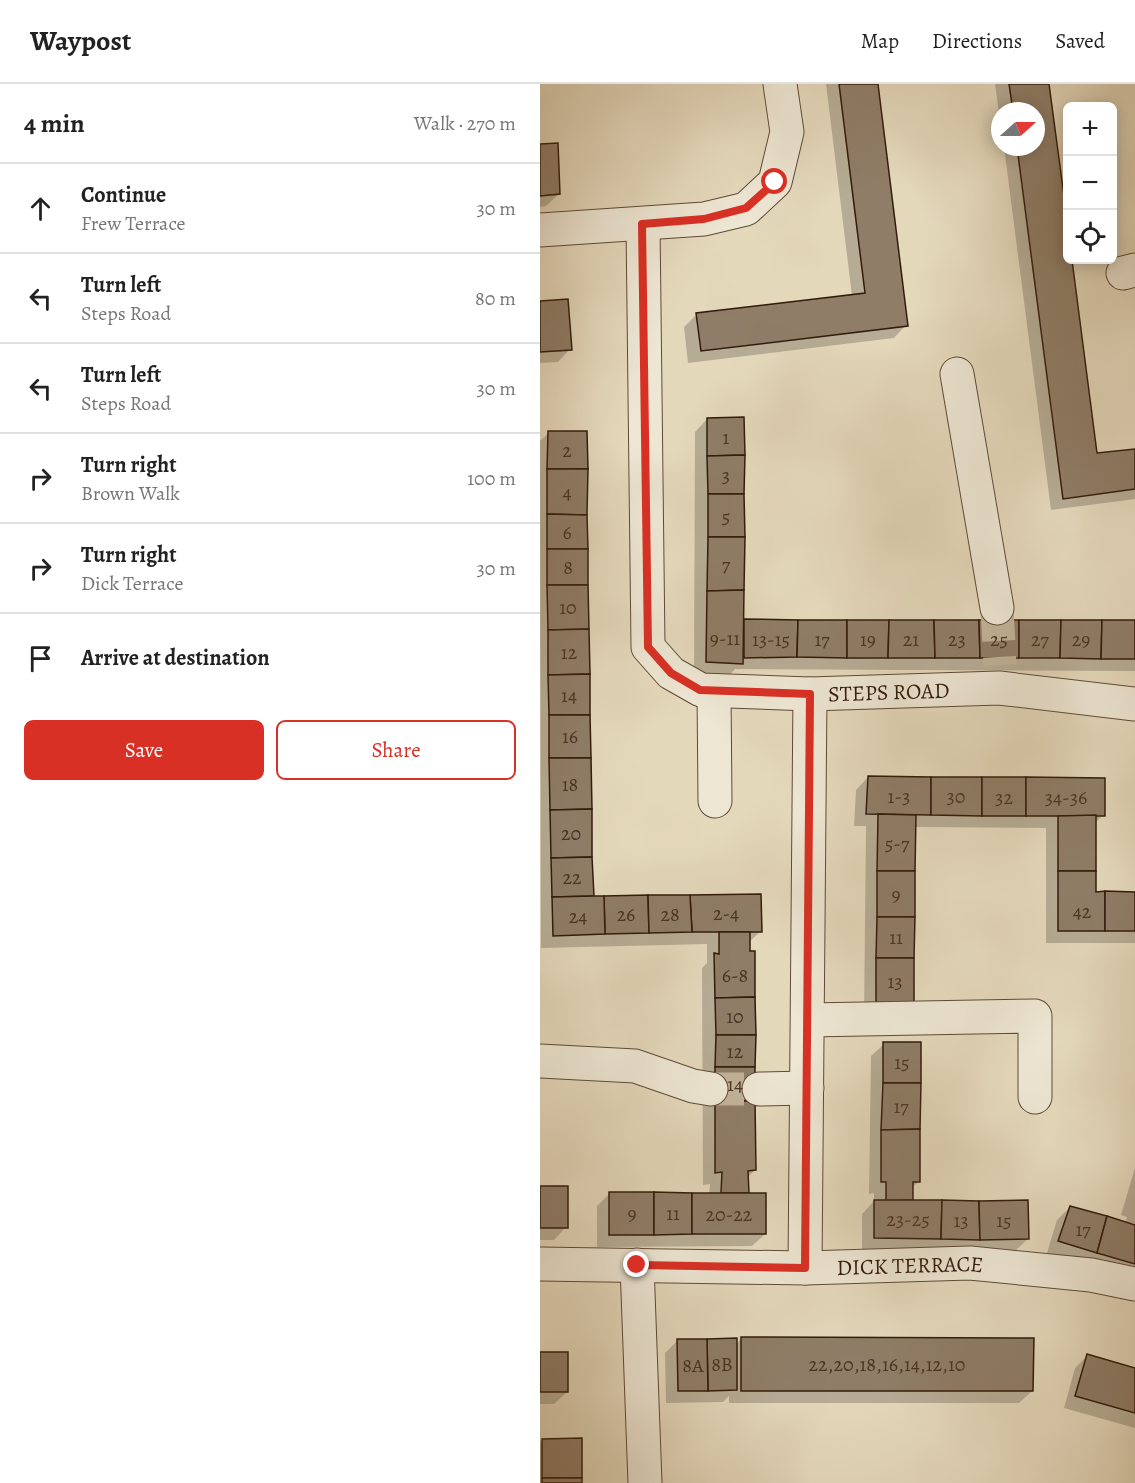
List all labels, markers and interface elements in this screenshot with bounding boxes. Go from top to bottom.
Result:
text: Waypost [30,22,131,60]
text: Map [861,27,899,55]
text: Directions [932,27,1022,55]
text: Saved [1055,27,1105,55]
north arrow [991,102,1045,156]
map controls [1063,102,1117,264]
button: + [1063,102,1117,156]
text: 4 min [24,106,85,141]
text: Walk · 270 m [414,110,516,137]
button: − [1063,156,1117,210]
route start [761,168,787,194]
text: Continue [81,180,166,210]
icon: ahead [24,192,57,225]
text: 30 m [476,195,516,222]
text: Frew Terrace [81,210,186,237]
button: locate [1063,210,1117,264]
text: Turn left [81,270,161,300]
icon: left [24,282,57,315]
text: 80 m [475,285,516,312]
text: Steps Road [81,300,171,327]
text: Turn left [81,360,161,390]
icon: left [24,372,57,405]
text: 30 m [476,375,516,402]
text: Steps Road [81,390,171,417]
house number: 1 [723,424,730,451]
house number: 2 [562,437,572,464]
text: Turn right [81,450,177,480]
icon: right [24,462,57,495]
house number: 3 [722,462,730,489]
text: 100 m [467,465,516,492]
house number: 4 [562,479,572,506]
text: Brown Walk [81,480,180,507]
house number: 5 [722,503,730,530]
house number: 6 [562,519,572,546]
text: Turn right [81,540,177,570]
house number: 7 [722,551,731,578]
icon: right [24,552,57,585]
house number: 8 [563,554,573,581]
text: 30 m [476,555,516,582]
text: Dick Terrace [81,570,183,597]
house number: 10 [559,594,577,621]
house number: 9-11 [710,625,740,652]
house number: 13-15 [752,626,790,653]
house number: 17 [814,626,830,653]
house number: 19 [860,626,876,653]
house number: 21 [903,626,919,653]
house number: 23 [948,626,966,653]
house number: 25 [990,626,1008,653]
house number: 27 [1031,626,1050,653]
house number: 29 [1072,626,1090,653]
house number: 12 [561,639,578,666]
icon: arrive [24,642,57,675]
text: Arrive at destination [81,643,270,673]
street label: STEPS ROAD [828,676,950,709]
house number: 14 [561,682,577,709]
button: Save [24,720,264,780]
button: Share [276,720,516,780]
house number: 16 [562,723,578,750]
house number: 18 [562,771,578,798]
house number: 1-3 [888,783,910,810]
house number: 30 [947,783,965,810]
house number: 32 [995,784,1013,811]
house number: 34-36 [1045,784,1087,811]
house number: 20 [561,820,581,847]
house number: 5-7 [885,830,910,857]
house number: 22 [563,864,582,891]
house number: 9 [891,881,901,908]
house number: 42 [1073,898,1092,925]
house number: 2-4 [713,900,739,927]
house number: 26 [617,901,635,928]
house number: 28 [660,901,680,928]
house number: 24 [569,903,587,930]
house number: 11 [889,924,903,951]
house number: 6-8 [722,962,748,989]
house number: 13 [887,968,903,995]
house number: 10 [726,1003,744,1030]
house number: 12 [727,1038,744,1065]
house number: 15 [894,1049,910,1076]
house number: 14 [727,1071,743,1098]
house number: 17 [893,1093,909,1120]
house number: 9 [627,1200,637,1227]
house number: 11 [666,1200,680,1227]
house number: 20-22 [706,1201,753,1228]
house number: 23-25 [886,1206,930,1233]
house number: 13 [953,1207,969,1234]
house number: 15 [996,1207,1012,1234]
house number: 17 [1075,1216,1091,1243]
street label: DICK TERRACE [836,1249,985,1283]
route end [623,1251,649,1277]
house number: 8B [711,1351,733,1378]
house number: 22,20,18,16,14,12,10 [809,1351,965,1378]
house number: 8A [682,1352,704,1379]

